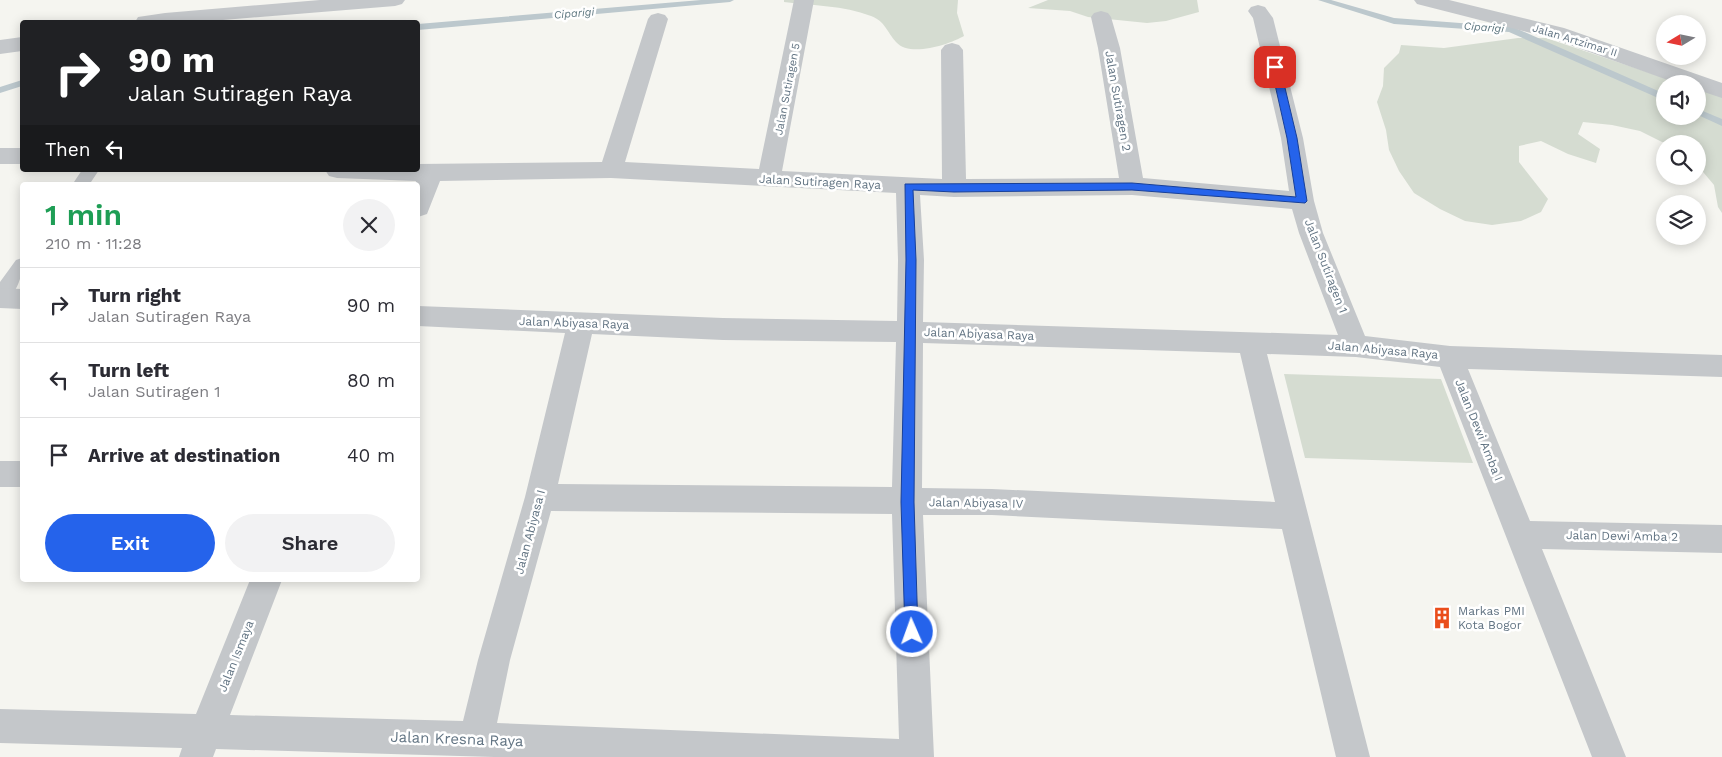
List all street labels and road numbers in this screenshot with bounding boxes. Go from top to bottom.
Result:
street label: Jalan Artzimar II [1531,21,1619,60]
street label: Jalan Sutiragen 5 [772,42,803,136]
street label: Jalan Sutiragen 2 [1102,50,1134,152]
street label: Jalan Sutiragen Raya [759,172,882,192]
street label: Jalan Sutiragen 1 [1302,217,1350,315]
street label: Jalan Abiyasa Raya [519,314,630,332]
street label: Jalan Abiyasa Raya [924,325,1035,343]
street label: Jalan Abiyasa Raya [1327,338,1439,362]
street label: Jalan Dewi Amba I [1452,377,1506,483]
street label: Jalan Abiyasa I [512,488,548,576]
street label: Jalan Abiyasa IV [929,495,1024,511]
street label: Jalan Dewi Amba 2 [1566,528,1678,544]
street label: Jalan Ismaya [215,618,257,694]
street label: Jalan Kresna Raya [390,728,524,750]

